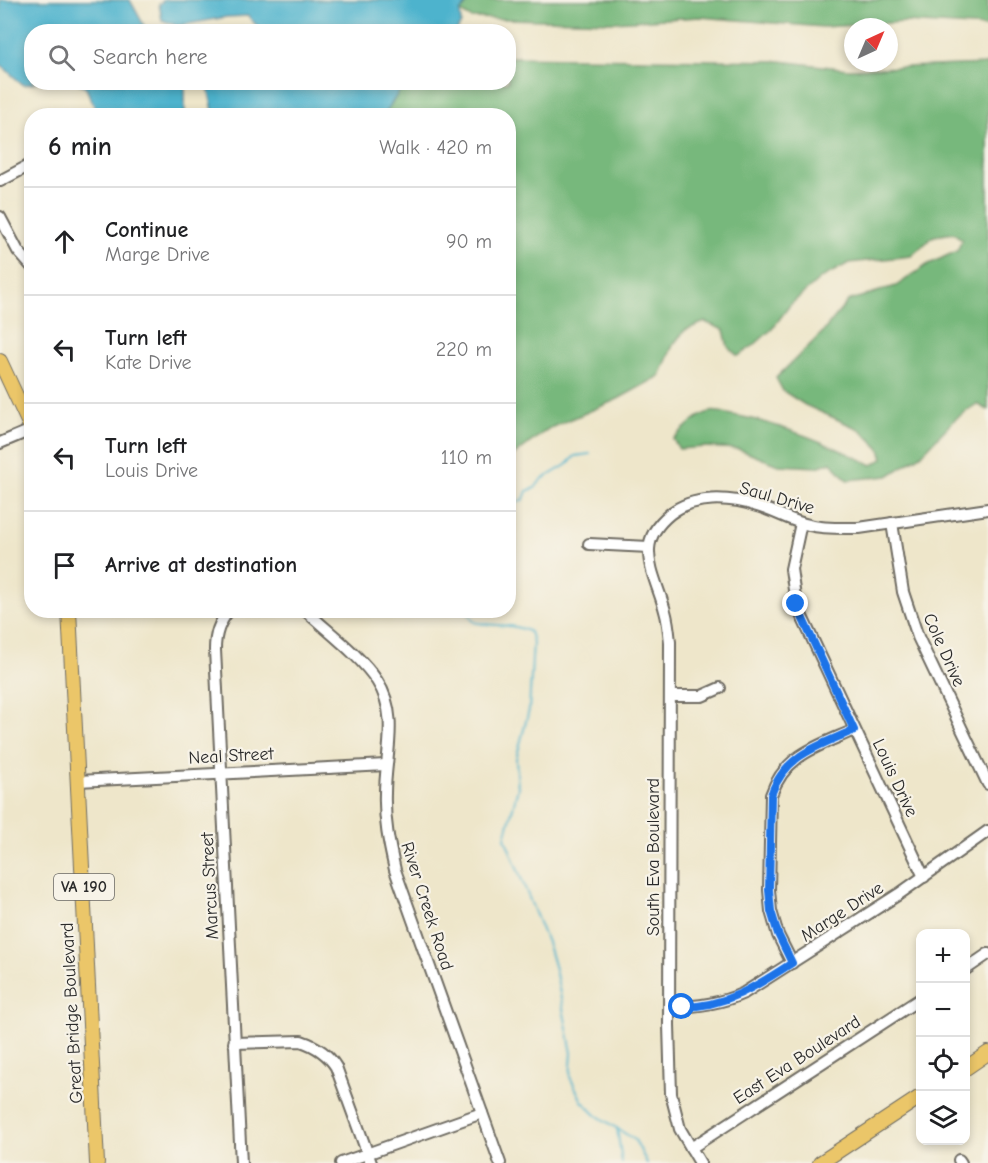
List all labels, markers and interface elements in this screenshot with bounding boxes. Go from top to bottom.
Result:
north arrow [844,18,898,72]
search box [24,24,516,90]
icon: search [45,41,78,74]
text: Search here [93,44,208,70]
text: 6 min [48,132,112,162]
text: Walk · 420 m [379,136,492,159]
text: Continue [105,217,188,243]
icon: ahead [48,225,81,258]
text: 90 m [446,230,492,253]
text: Marge Drive [105,243,210,266]
text: Turn left [105,325,187,351]
icon: left [48,333,81,366]
text: 220 m [436,338,492,361]
text: Kate Drive [105,351,191,374]
text: Turn left [105,433,187,459]
icon: left [48,441,81,474]
text: 110 m [441,446,492,469]
text: Louis Drive [105,459,198,482]
street label: Saul Drive [737,477,817,519]
icon: arrive [48,549,81,582]
text: Arrive at destination [105,552,297,578]
route end [782,590,808,616]
street label: Cole Drive [918,610,970,690]
street label: Louis Drive [868,736,922,820]
street label: Neal Street [188,743,275,769]
street label: South Eva Boulevard [643,778,664,936]
street label: Marcus Street [197,831,223,940]
street label: River Creek Road [396,839,458,973]
road number: VA 190 [54,874,114,900]
street label: Marge Drive [797,878,887,946]
street label: Great Bridge Boulevard [57,922,87,1104]
map controls [916,929,970,1145]
button: + [916,929,970,983]
button: − [916,983,970,1037]
route start [668,993,694,1019]
street label: East Eva Boulevard [729,1011,865,1109]
button: locate [916,1037,970,1091]
button: layers [916,1091,970,1145]

